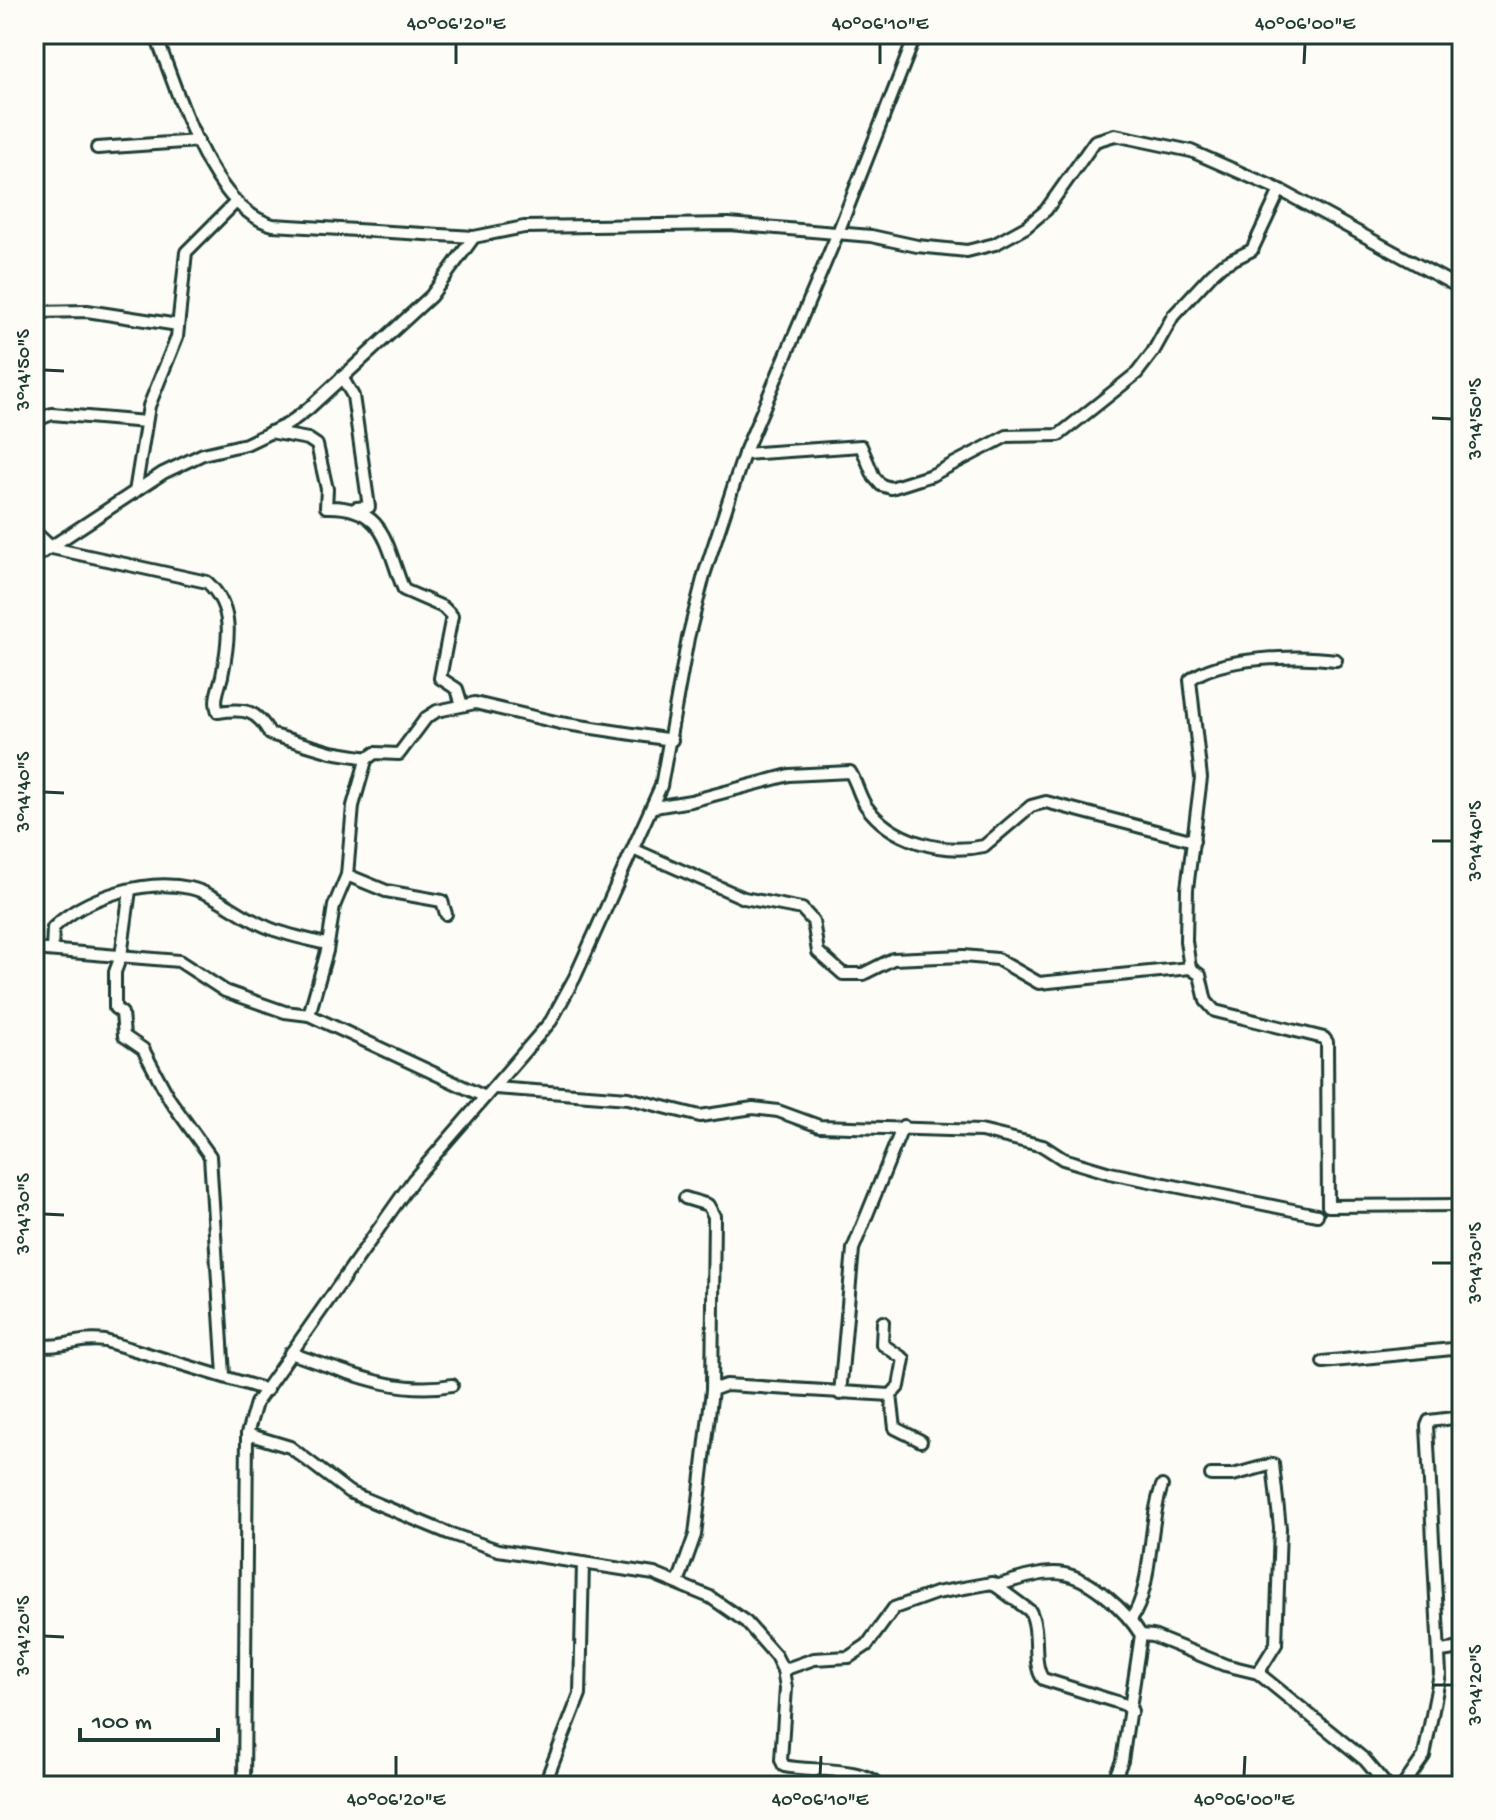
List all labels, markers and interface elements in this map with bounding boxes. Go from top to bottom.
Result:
text: 40°06'20"E [407,14,507,37]
text: 40°06'10"E [832,14,930,37]
text: 40°06'00"E [1255,14,1356,37]
text: 3°14'50"S [14,329,37,412]
text: 3°14'50"S [1466,378,1489,461]
text: 3°14'40"S [14,751,37,833]
text: 3°14'40"S [1466,800,1489,882]
text: 3°14'30"S [14,1173,37,1256]
text: 3°14'30"S [1466,1222,1489,1305]
text: 3°14'20"S [14,1595,37,1677]
text: 3°14'20"S [1466,1644,1489,1726]
scale bar [80,1692,218,1742]
text: 100 m [91,1709,152,1738]
text: 40°06'20"E [347,1790,447,1813]
text: 40°06'10"E [772,1790,870,1813]
text: 40°06'00"E [1194,1790,1295,1813]

